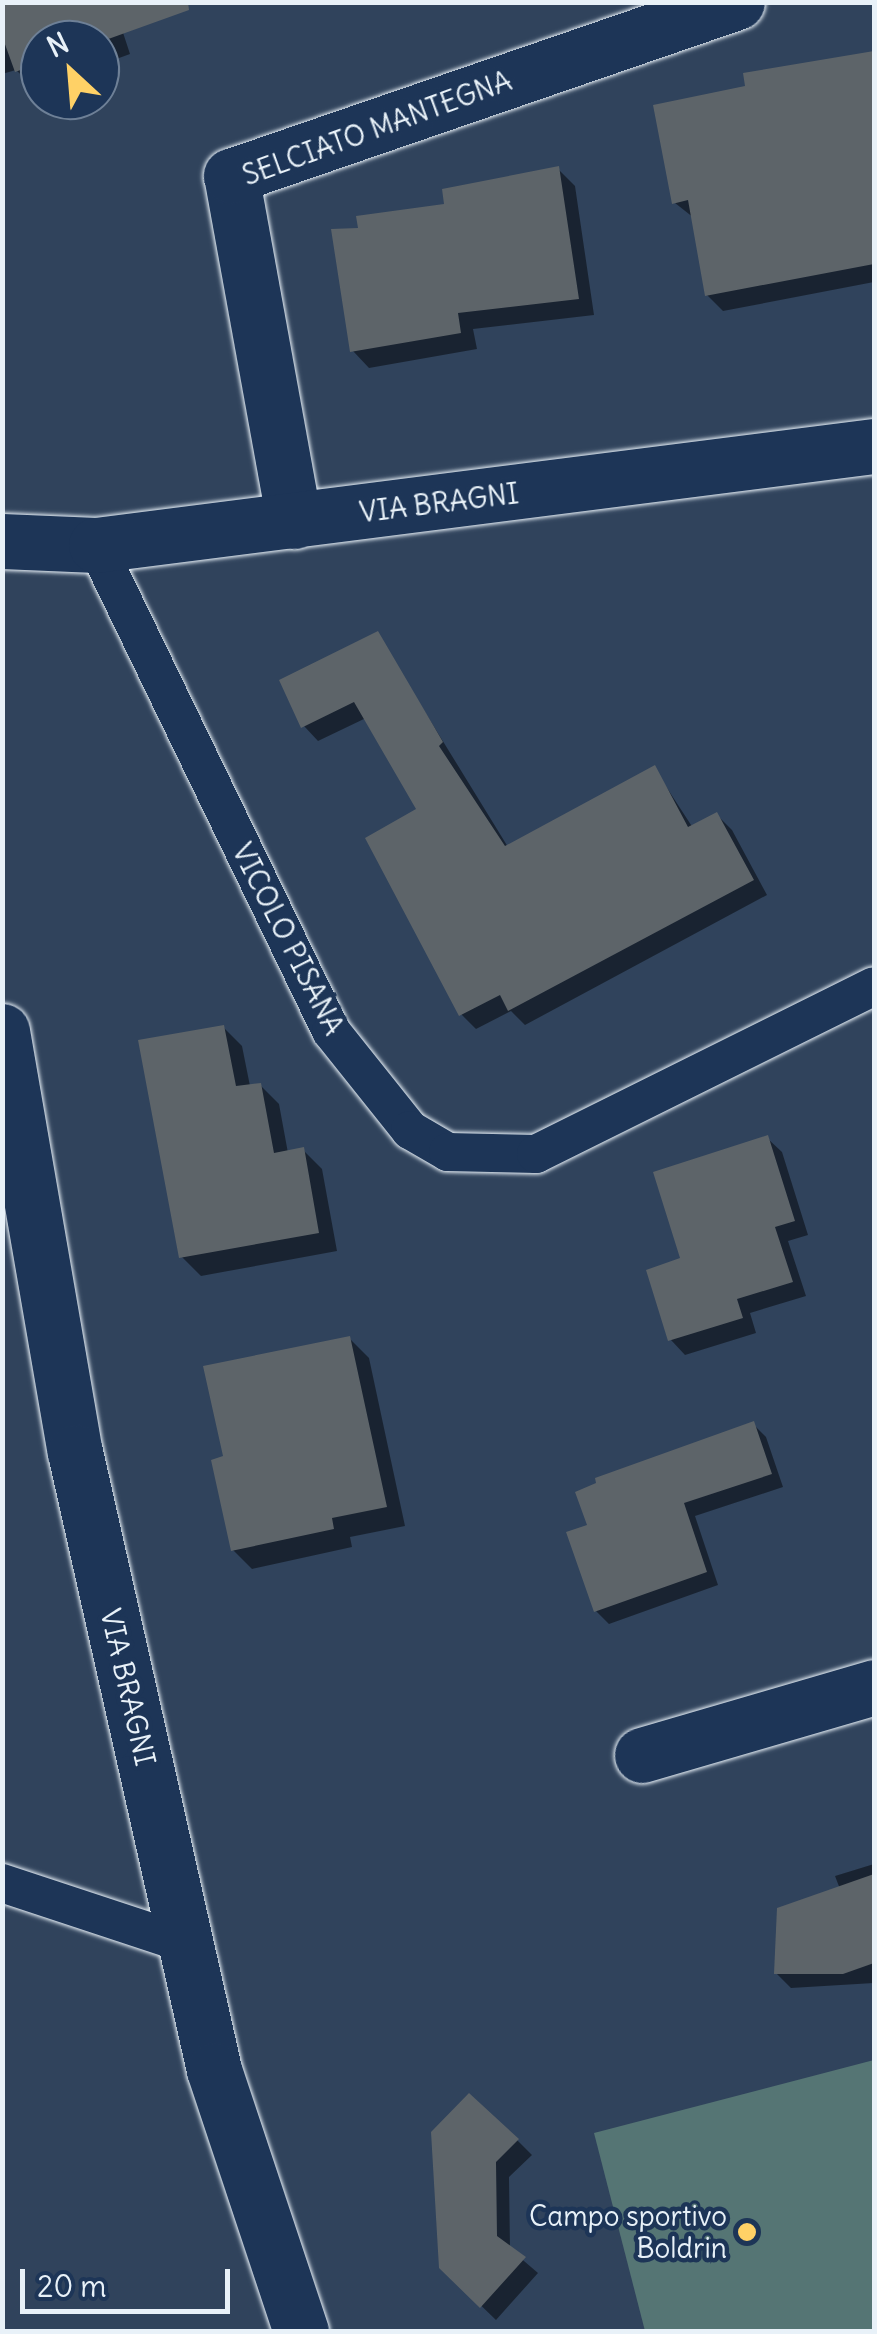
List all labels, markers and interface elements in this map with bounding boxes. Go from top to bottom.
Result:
north arrow [20,20,120,120]
text: N [41,24,74,65]
street label: SELCIATO MANTEGNA [238,64,516,192]
street label: VIA BRAGNI [357,477,521,529]
street label: VICOLO PISANA [225,837,351,1041]
street label: VIA BRAGNI [94,1605,162,1769]
place label: Campo sportivo Boldrin [529,2199,727,2265]
marker: Campo sportivo Boldrin [736,2221,758,2243]
scale bar [25,2249,235,2311]
text: 20 m [37,2267,107,2305]

